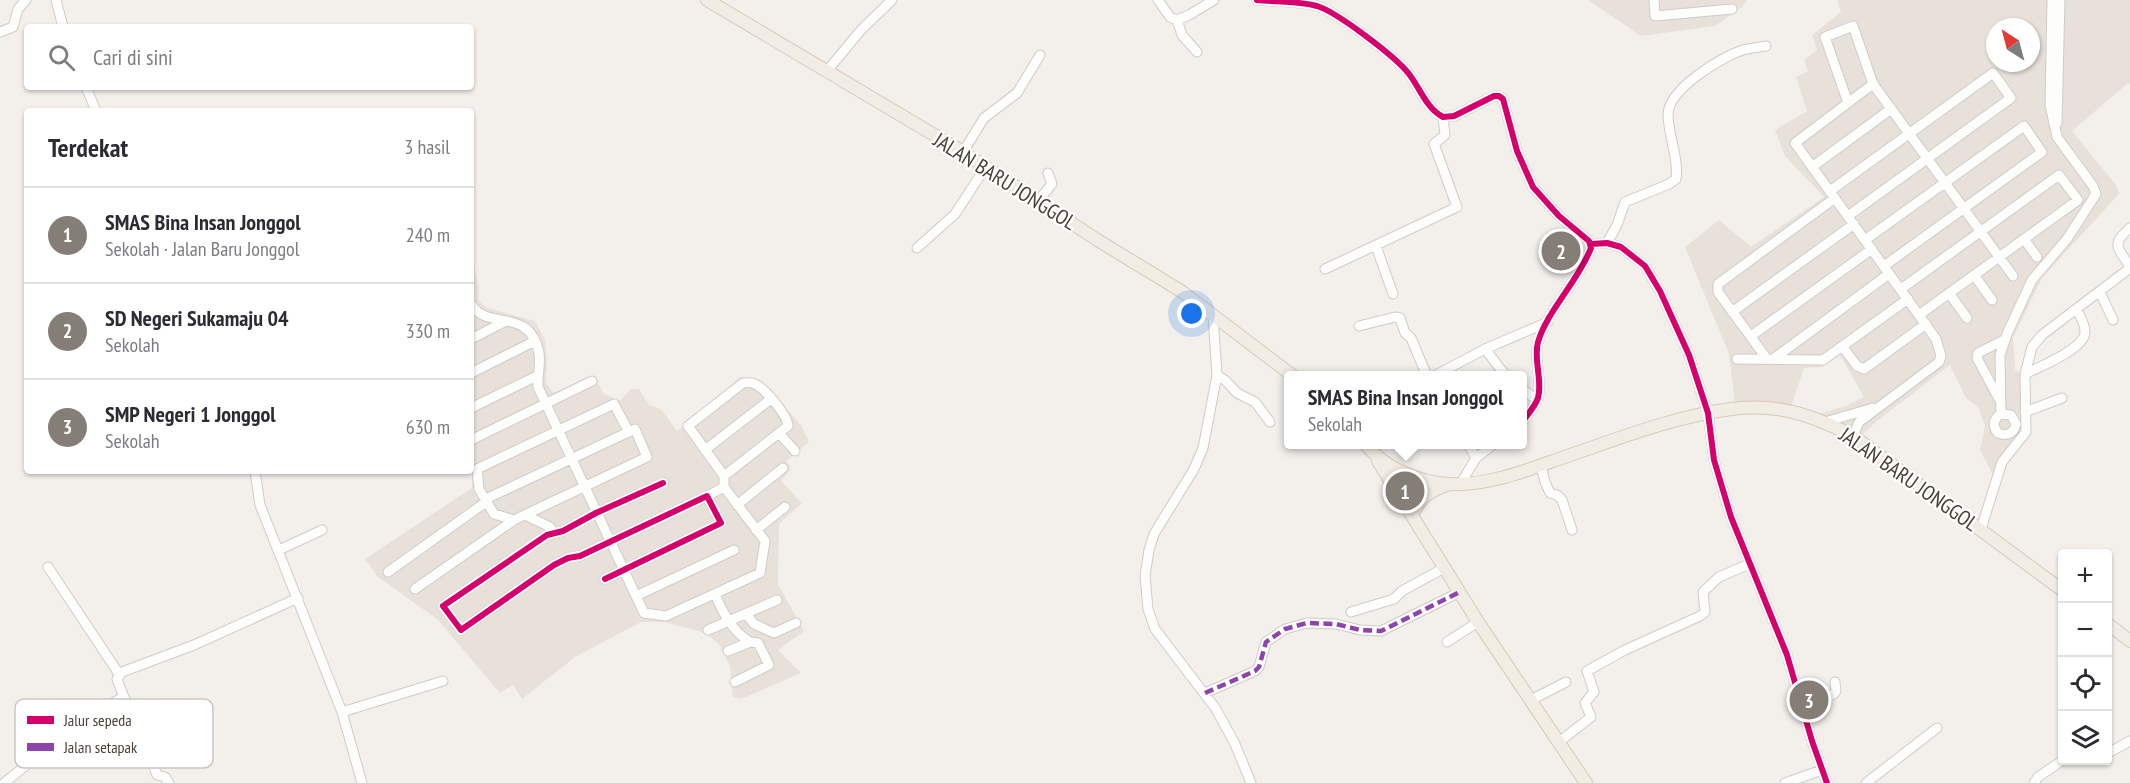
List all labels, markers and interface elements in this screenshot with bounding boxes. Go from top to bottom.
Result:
north arrow [1986,18,2040,72]
search box [24,24,474,90]
icon: search [45,41,78,74]
text: Cari di sini [93,43,173,71]
street label: JALAN BARU JONGGOL [928,126,1082,236]
text: Terdekat [48,131,128,164]
text: 3 hasil [404,134,450,160]
text: SMAS Bina Insan Jonggol [105,208,301,236]
text: 1 [63,222,72,248]
text: 240 m [406,222,450,248]
pin: 2 [1542,228,1580,274]
text: Sekolah · Jalan Baru Jonggol [105,236,299,262]
your location [1177,299,1206,328]
text: SD Negeri Sukamaju 04 [105,304,289,332]
text: 2 [63,318,72,344]
text: 330 m [406,318,450,344]
text: Sekolah [105,332,159,358]
popup [1284,371,1527,449]
text: SMAS Bina Insan Jonggol [1308,383,1503,411]
text: SMP Negeri 1 Jonggol [105,400,276,428]
text: Sekolah [1308,411,1362,437]
text: 3 [63,414,72,440]
text: 630 m [406,414,450,440]
street label: JALAN BARU JONGGOL [1833,420,1984,537]
text: Sekolah [105,428,159,454]
pin: 1 [1386,468,1424,514]
map controls [2058,549,2112,765]
button: + [2058,549,2112,603]
button: − [2058,603,2112,657]
button: locate [2058,657,2112,711]
pin: 3 [1790,678,1828,722]
legend [15,699,213,768]
text: Jalur sepeda [63,710,132,730]
button: layers [2058,711,2112,765]
text: Jalan setapak [63,737,138,757]

